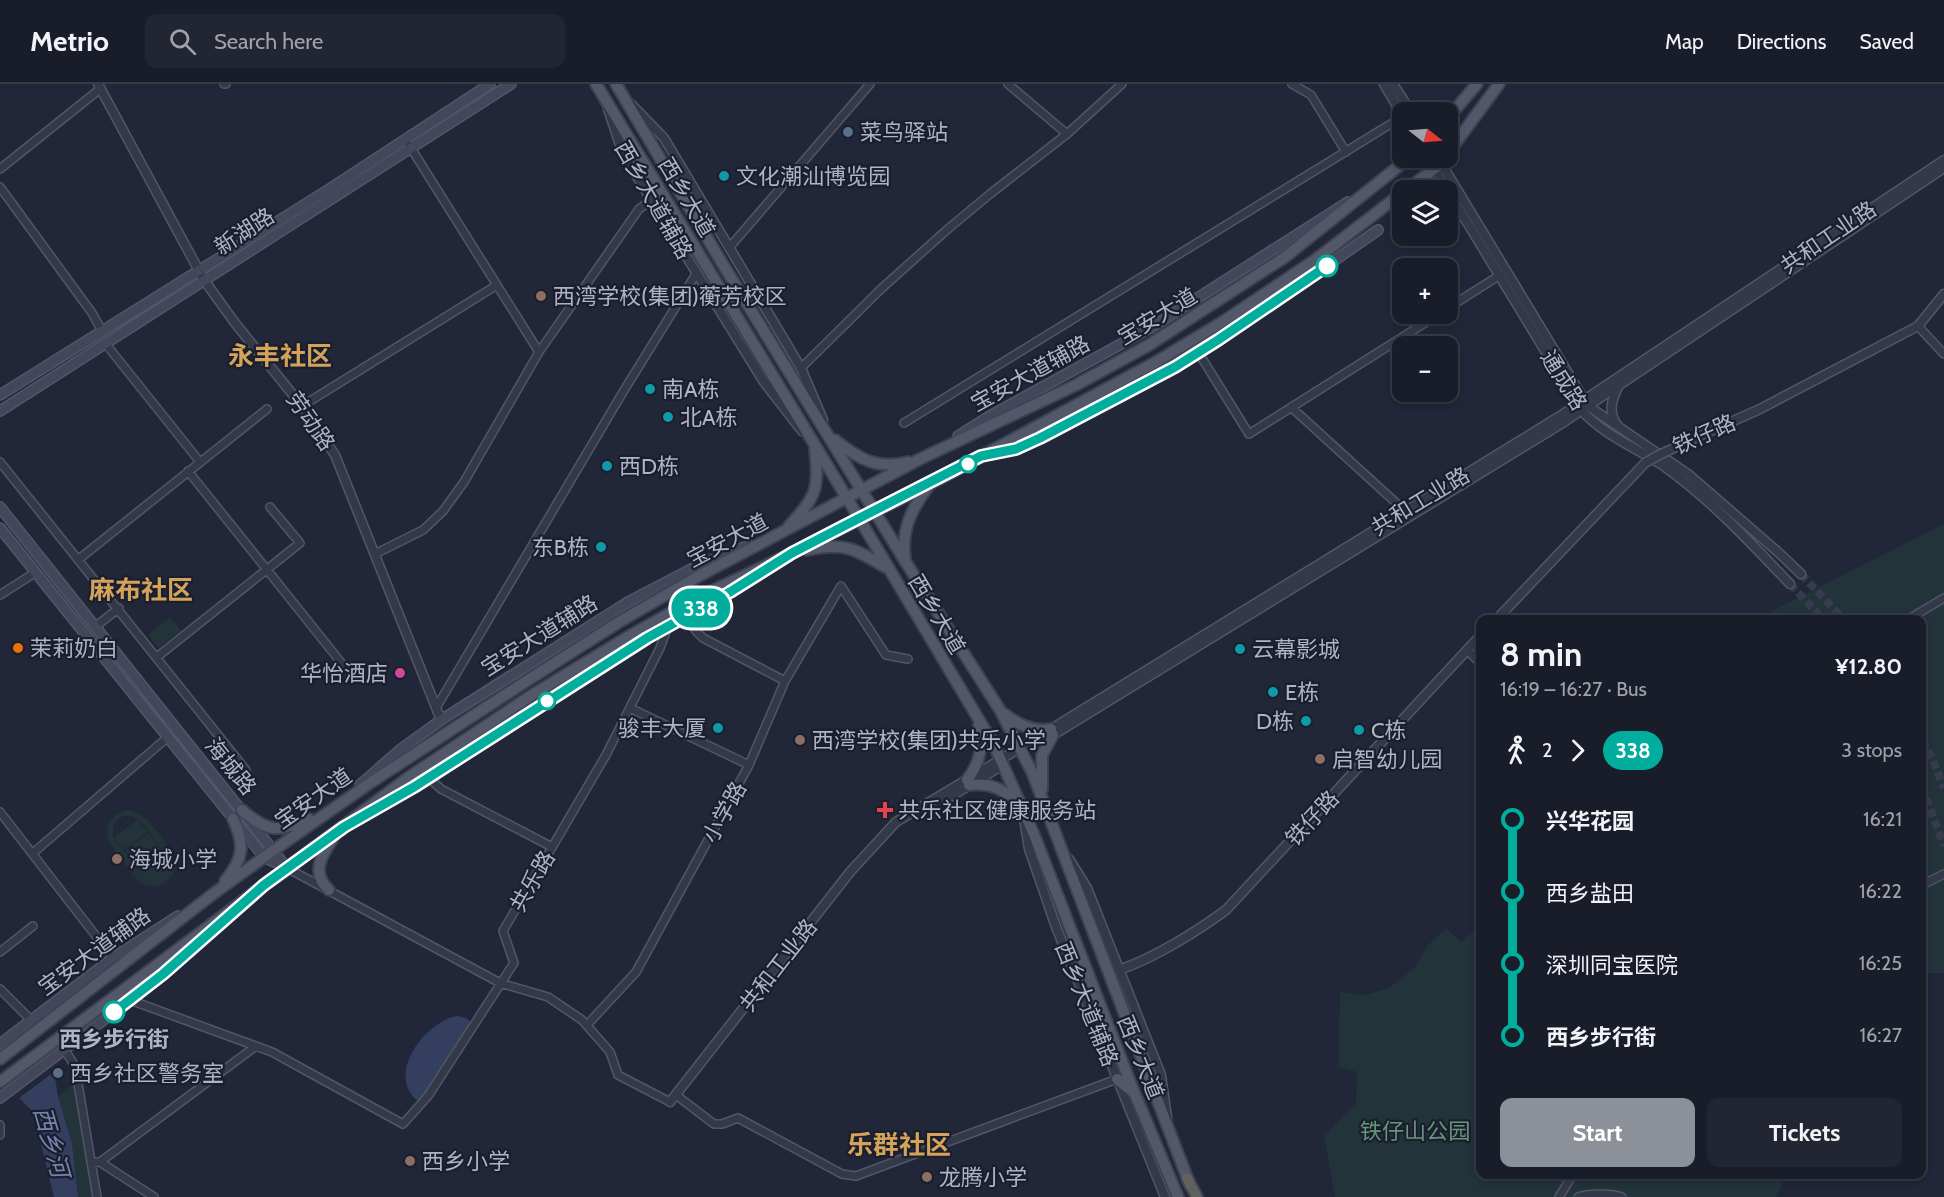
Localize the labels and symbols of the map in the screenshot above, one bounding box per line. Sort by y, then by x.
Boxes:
north arrow [1392,102,1458,168]
place label: 菜鸟驿站 [860,119,948,146]
marker: 菜鸟驿站 [841,125,855,139]
street label: 西乡大道辅路 [609,136,698,264]
street label: 西乡大道 [652,153,721,242]
place label: 文化潮汕博览园 [736,163,890,190]
marker: 文化潮汕博览园 [717,169,731,183]
street label: 共和工业路 [1775,195,1881,279]
street label: 新湖路 [209,202,279,261]
unlabelled marker [1316,255,1338,277]
street label: 宝安大道 [1113,282,1202,351]
place label: 西湾学校(集团)蘅芳校区 [553,283,787,310]
marker: 西湾学校(集团)蘅芳校区 [534,289,548,303]
street label: 宝安大道辅路 [966,330,1095,417]
district label: 永丰社区 [228,340,332,372]
street label: 通成路 [1535,345,1593,415]
place label: 南A栋 [662,376,720,403]
marker: 南A栋 [643,382,657,396]
street label: 劳动路 [281,387,341,456]
place label: 北A栋 [680,404,738,431]
street label: 铁仔路 [1669,409,1740,460]
marker: 北A栋 [661,410,675,424]
place label: 西D栋 [619,453,679,480]
unlabelled marker [959,455,977,473]
marker: 西D栋 [600,459,614,473]
street label: 共和工业路 [1366,462,1474,541]
street label: 宝安大道 [682,508,772,573]
place label: 东B栋 [532,534,589,561]
marker: 东B栋 [594,540,608,554]
street label: 西乡大道 [902,570,971,659]
district label: 麻布社区 [89,574,193,606]
line badge: 338 [666,588,736,628]
street label: 宝安大道辅路 [476,589,602,682]
place label: 茉莉奶白 [30,635,118,662]
place label: 云幕影城 [1252,636,1340,663]
marker: 茉莉奶白 [11,641,25,655]
marker: 云幕影城 [1233,642,1247,656]
place label: 华怡酒店 [300,660,388,687]
marker: 华怡酒店 [393,666,407,680]
place label: E栋 [1285,679,1319,706]
marker: E栋 [1266,685,1280,699]
unlabelled marker [538,692,556,710]
place label: D栋 [1256,708,1294,735]
marker: D栋 [1299,714,1313,728]
place label: 骏丰大厦 [618,715,706,742]
place label: C栋 [1371,717,1407,744]
marker: 骏丰大厦 [711,721,725,735]
marker: C栋 [1352,723,1366,737]
place label: 西湾学校(集团)共乐小学 [812,727,1046,754]
street label: 海城路 [199,732,262,800]
marker: 西湾学校(集团)共乐小学 [793,733,807,747]
place label: 启智幼儿园 [1332,746,1442,773]
marker: 启智幼儿园 [1313,752,1327,766]
street label: 宝安大道 [269,762,357,835]
street label: 小学路 [697,777,752,848]
street label: 铁仔路 [1280,785,1345,852]
place label: 共乐社区健康服务站 [898,797,1096,824]
marker: 共乐社区健康服务站 [876,801,894,819]
place label: 海城小学 [129,846,217,873]
street label: 共乐路 [504,846,561,917]
marker: 海城小学 [110,852,124,866]
street label: 宝安大道辅路 [33,902,156,1001]
street label: 共和工业路 [734,914,823,1017]
street label: 西乡大道辅路 [1049,938,1124,1070]
marker: 西乡步行街 [103,1001,125,1023]
street label: 西乡大道 [1112,1011,1170,1103]
place label: 西乡步行街 [59,1026,169,1053]
place label: 西乡社区警务室 [70,1060,224,1087]
marker: 西乡社区警务室 [51,1066,65,1080]
water label: 西乡河 [28,1103,76,1184]
park label: 铁仔山公园 [1360,1118,1470,1145]
district label: 乐群社区 [847,1129,951,1161]
place label: 西乡小学 [422,1148,510,1175]
marker: 西乡小学 [403,1154,417,1168]
place label: 龙腾小学 [939,1164,1027,1191]
marker: 龙腾小学 [920,1170,934,1184]

